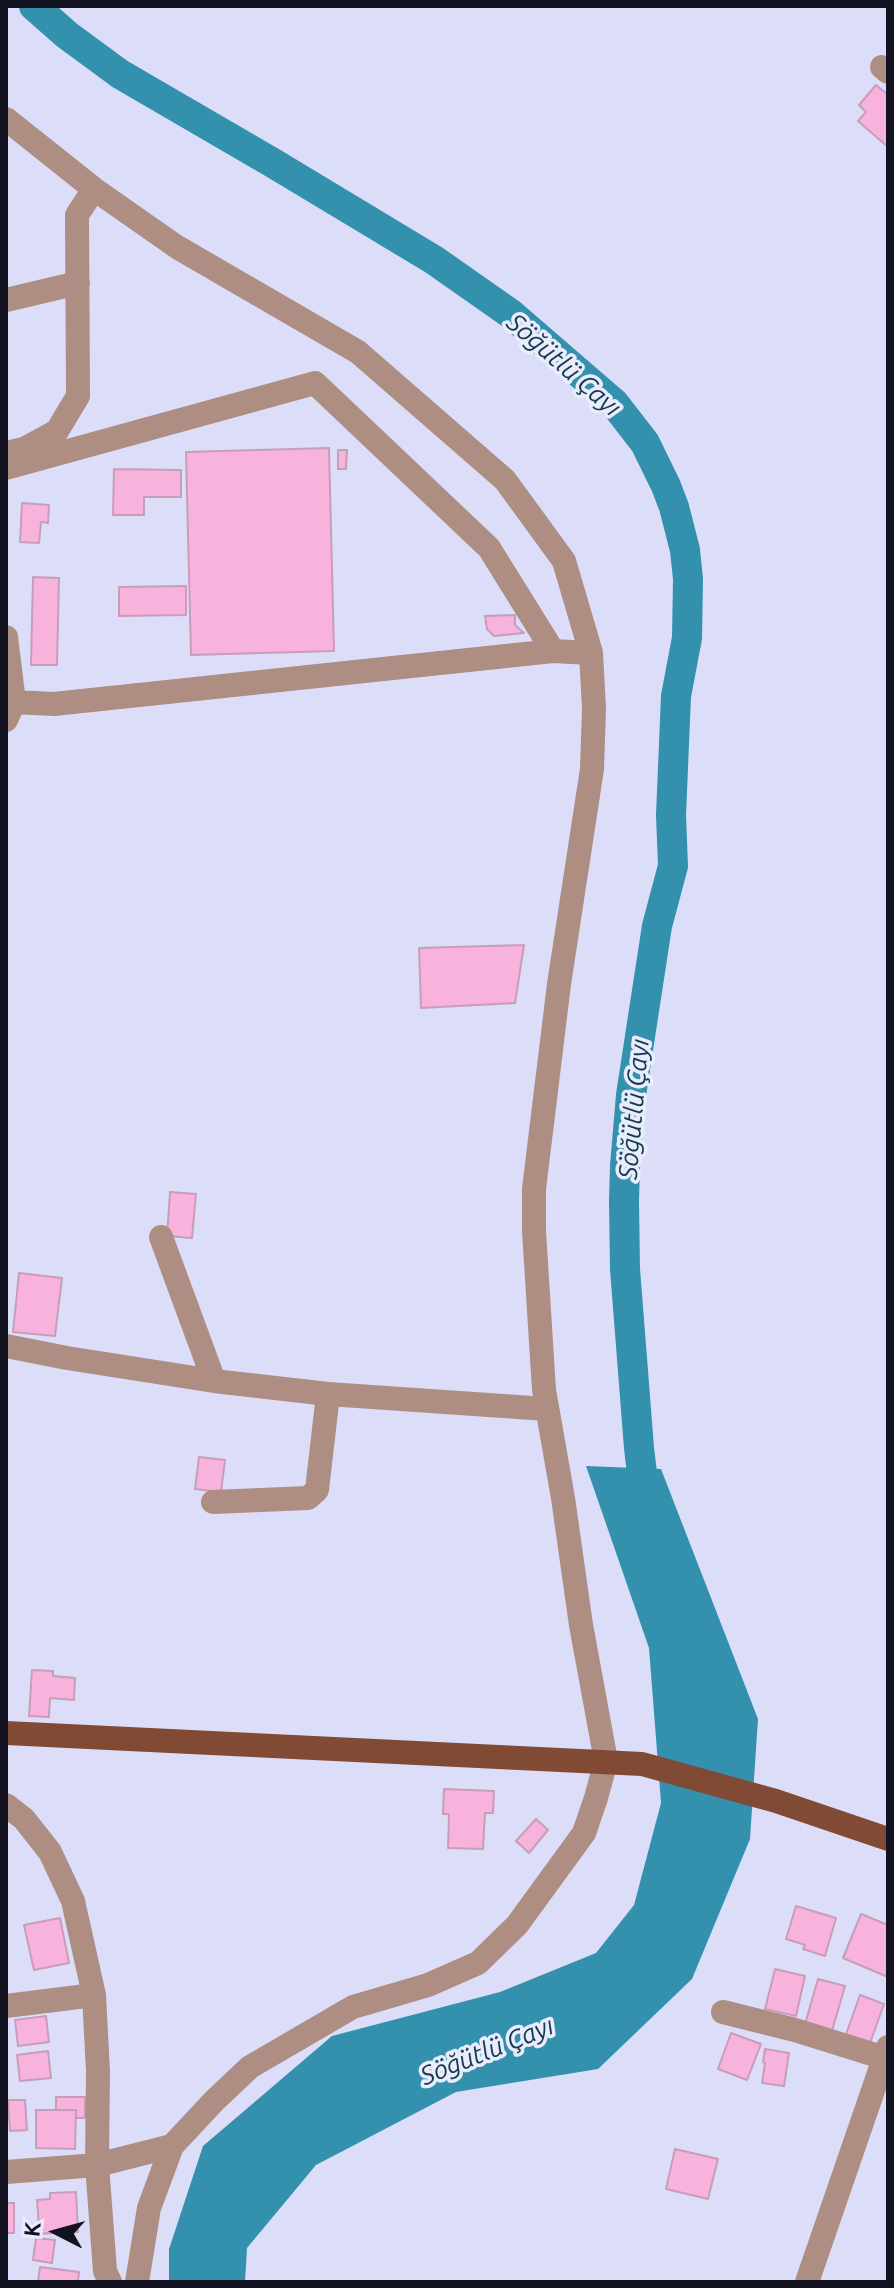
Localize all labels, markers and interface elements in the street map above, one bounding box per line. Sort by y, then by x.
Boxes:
water label: Söğütlü Çayı [500,307,628,423]
water label: Söğütlü Çayı [612,1037,656,1181]
water label: Söğütlü Çayı [416,2010,558,2092]
north arrow [16,2192,96,2272]
text: K [18,2221,45,2238]

